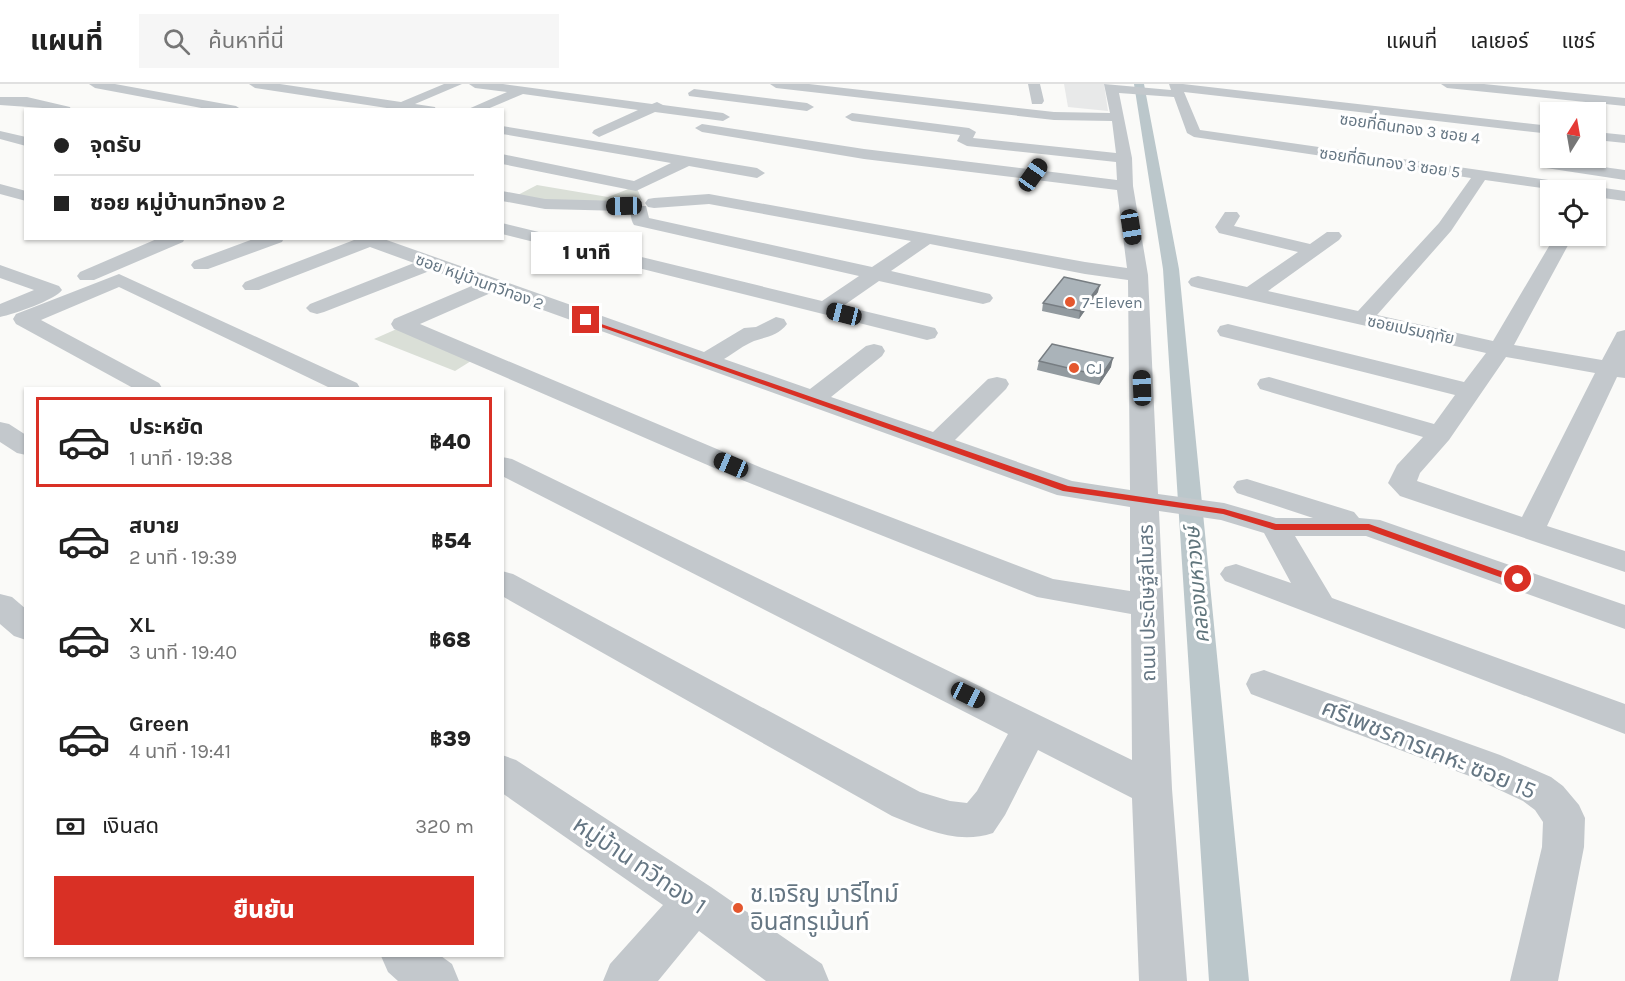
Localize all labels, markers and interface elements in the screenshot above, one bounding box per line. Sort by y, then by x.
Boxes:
search box [139,14,559,68]
text: แผนที่ [30,24,103,57]
icon: search [160,25,193,58]
text: ค้นหาที่นี่ [208,28,284,54]
text: แผนที่ [1386,29,1437,53]
text: เลเยอร์ [1470,29,1529,53]
text: แชร์ [1562,29,1595,53]
north arrow [1540,102,1606,168]
map controls [1540,102,1606,246]
street label: ซอยที่ดินทอง 3 ซอย 4 [1338,107,1482,148]
text: จุดรับ [90,132,142,158]
street label: ซอยที่ดินทอง 3 ซอย 5 [1318,141,1462,182]
car [1015,155,1051,195]
button: locate [1540,180,1606,246]
text: ซอย หมู่บ้านทวีทอง 2 [90,190,285,216]
car [606,197,642,215]
car [1119,208,1143,246]
callout: 1 นาที [530,233,642,275]
text: 1 นาที [562,241,611,264]
street label: ซอย หมู่บ้านทวีทอง 2 [413,249,546,313]
place label: 7-Eleven [1082,293,1143,312]
marker: 7-Eleven [1063,295,1077,309]
car [824,301,864,327]
route end [572,306,599,333]
street label: ซอยเปรมฤทัย [1366,311,1456,348]
place label: CJ [1086,359,1102,378]
marker: CJ [1067,361,1081,375]
car [1132,370,1152,406]
text: ประหยัด [129,414,204,440]
icon: car [57,415,111,469]
text: ฿40 [429,429,471,455]
text: 1 นาที · 19:38 [129,447,233,470]
car [711,450,751,480]
text: สบาย [129,513,179,539]
icon: car [57,514,111,568]
water label: คลองมหาวงษ์ [1180,522,1214,644]
street label: ถนน ประดิษฐ์สโมสร [1135,524,1160,682]
text: ฿54 [431,528,471,554]
text: 2 นาที · 19:39 [129,546,237,569]
route start [1504,565,1531,592]
text: XL [129,612,155,638]
icon: car [57,613,111,667]
text: ฿68 [429,627,471,653]
text: 3 นาที · 19:40 [129,641,237,664]
car [948,679,988,711]
street label: ศรีเพชรการเคหะ ซอย 15 [1318,693,1540,805]
text: Green [129,711,190,737]
icon: car [57,712,111,766]
text: ฿39 [430,726,471,752]
text: 4 นาที · 19:41 [129,740,231,763]
icon: cash [54,810,87,843]
street label: หมู่บ้าน ทวีทอง 1 [567,810,712,921]
text: เงินสด [102,813,159,839]
text: 320 m [415,815,474,838]
button: ยืนยัน [54,876,474,945]
place label: ช.เจริญ มารีไทม์ อินสทรูเม้นท์ [750,880,899,937]
marker: ช.เจริญ มารีไทม์ อินสทรูเม้นท์ [731,901,745,915]

